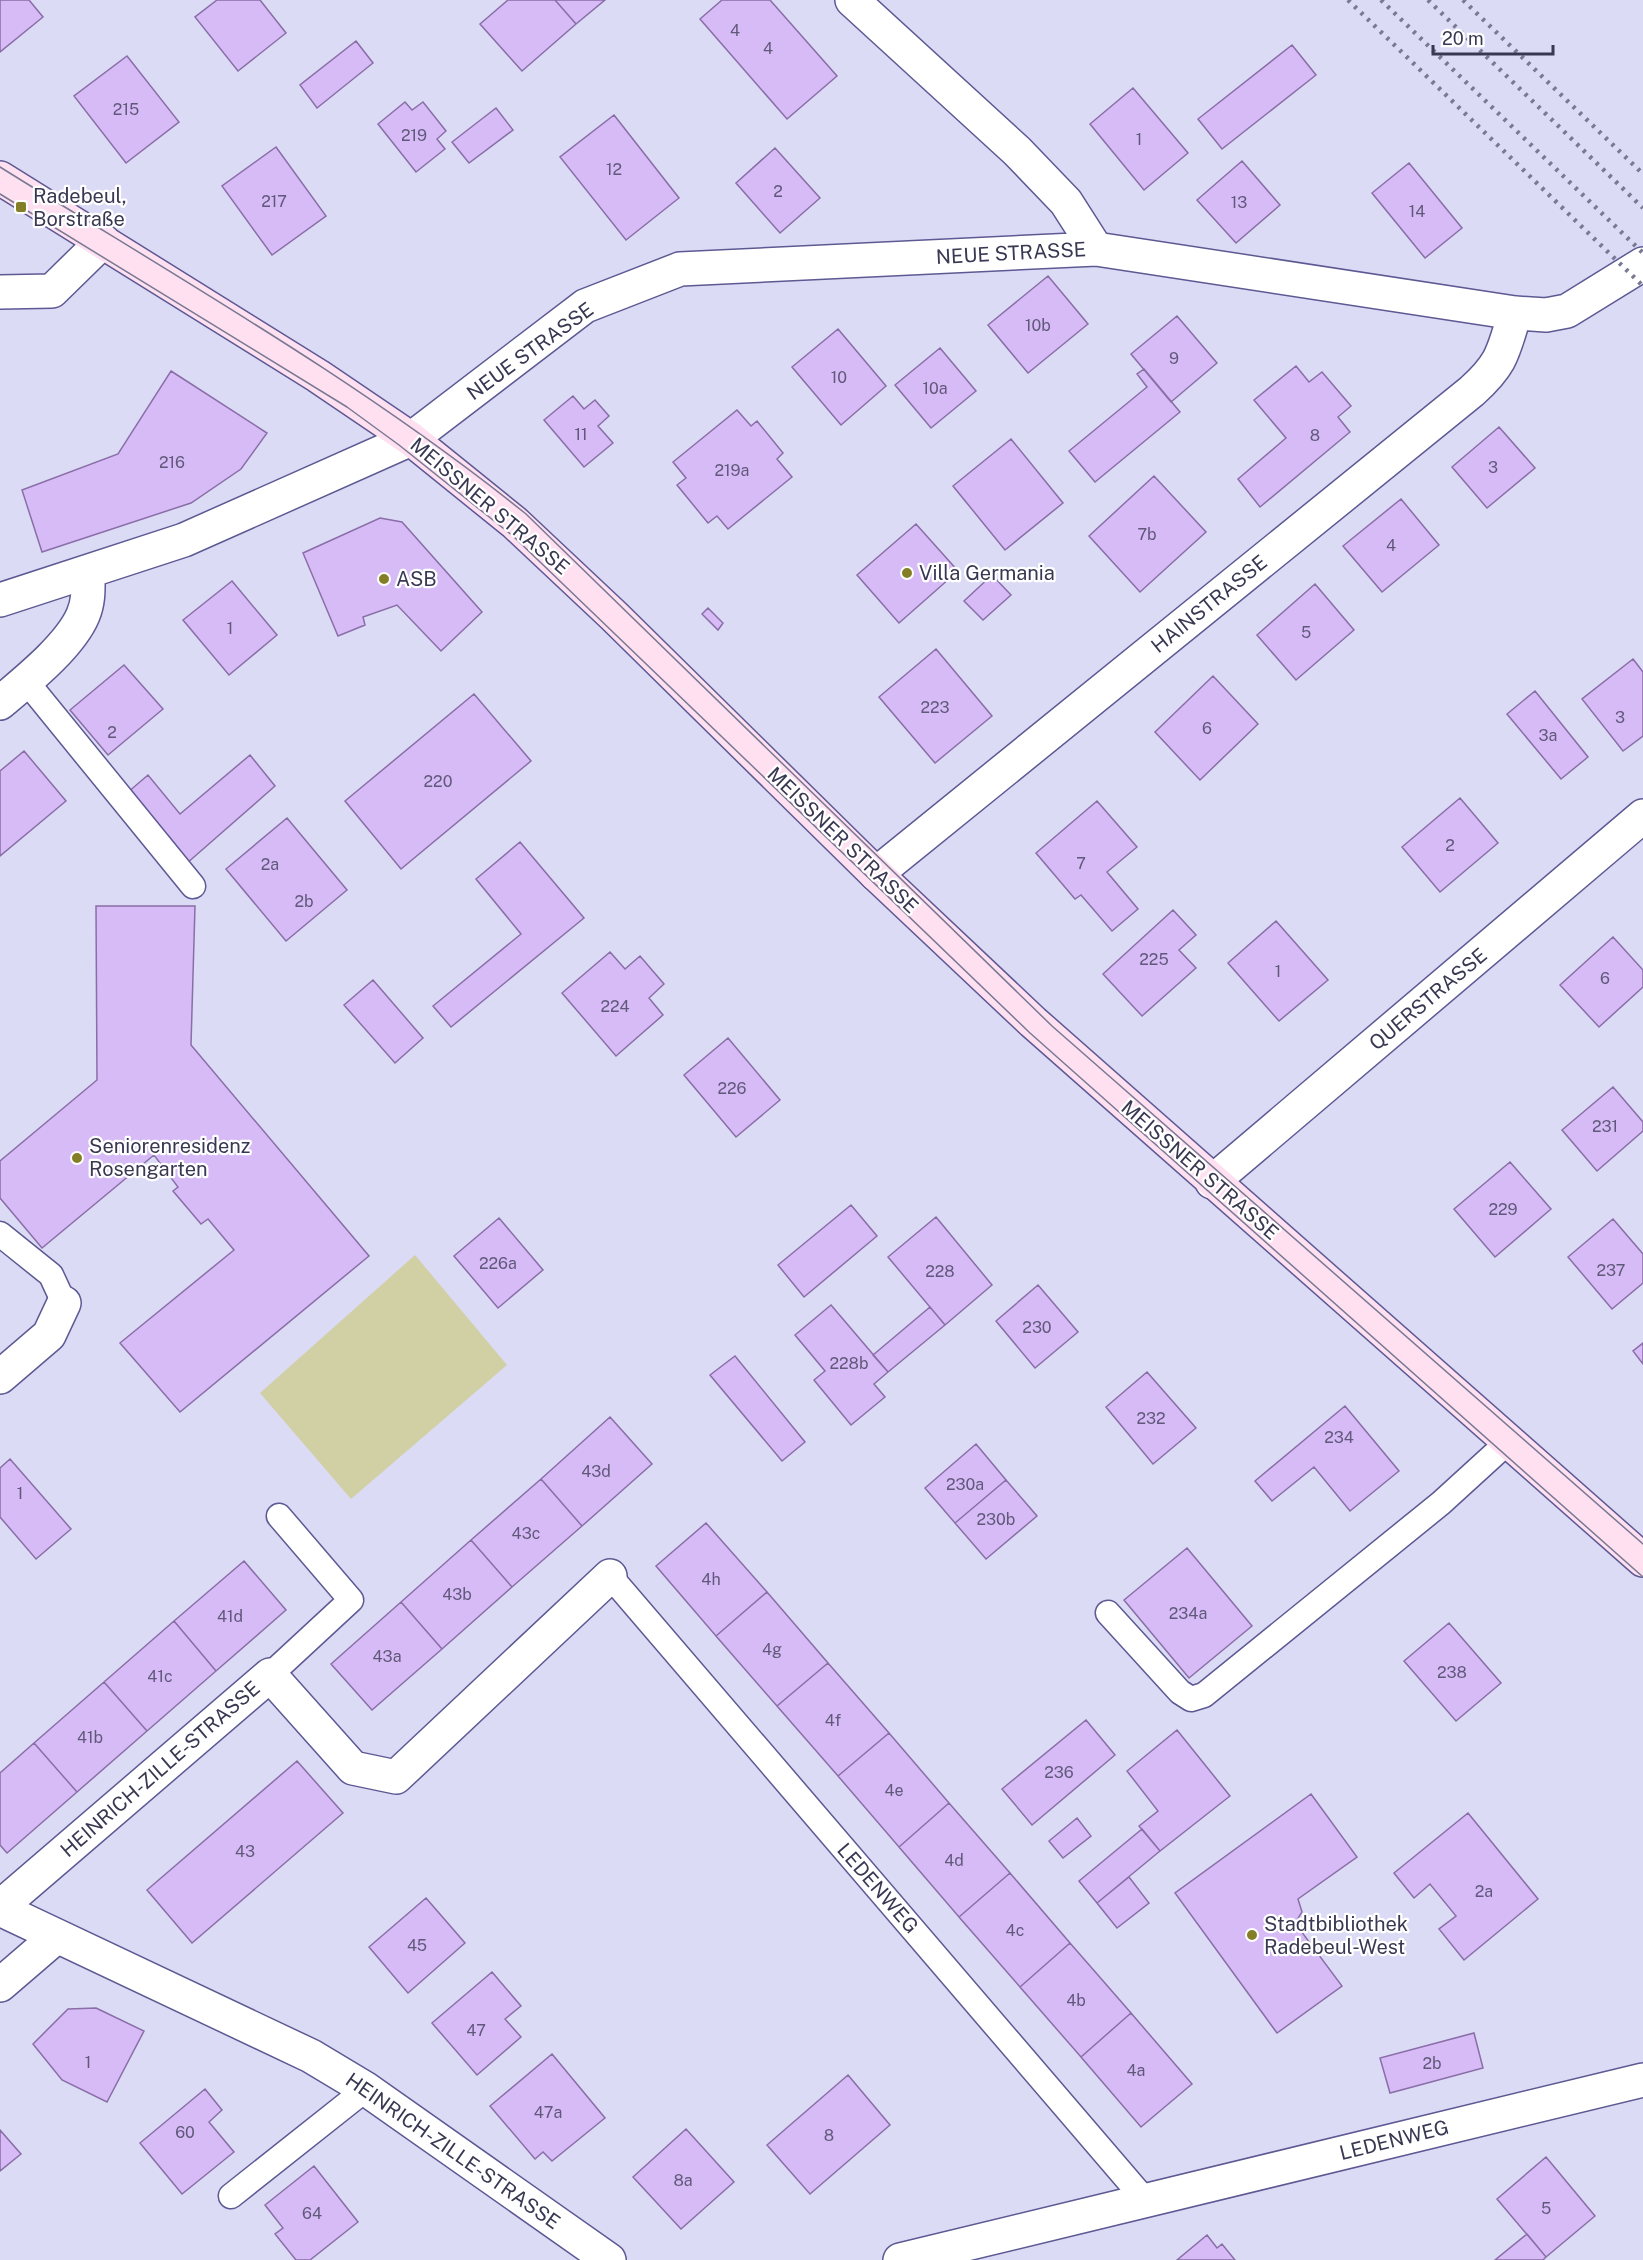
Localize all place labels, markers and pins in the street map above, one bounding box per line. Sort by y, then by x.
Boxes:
place label: Radebeul, Borstraße [33,184,127,231]
marker: Radebeul, Borstraße [14,200,28,214]
place label: Villa Germania [919,561,1055,585]
marker: Villa Germania [900,566,914,580]
place label: ASB [396,567,437,591]
marker: ASB [377,572,391,586]
place label: Seniorenresidenz Rosengarten [89,1134,250,1181]
marker: Seniorenresidenz Rosengarten [70,1151,84,1165]
place label: Stadtbibliothek Radebeul-West [1264,1912,1408,1959]
marker: Stadtbibliothek Radebeul-West [1245,1928,1259,1942]

